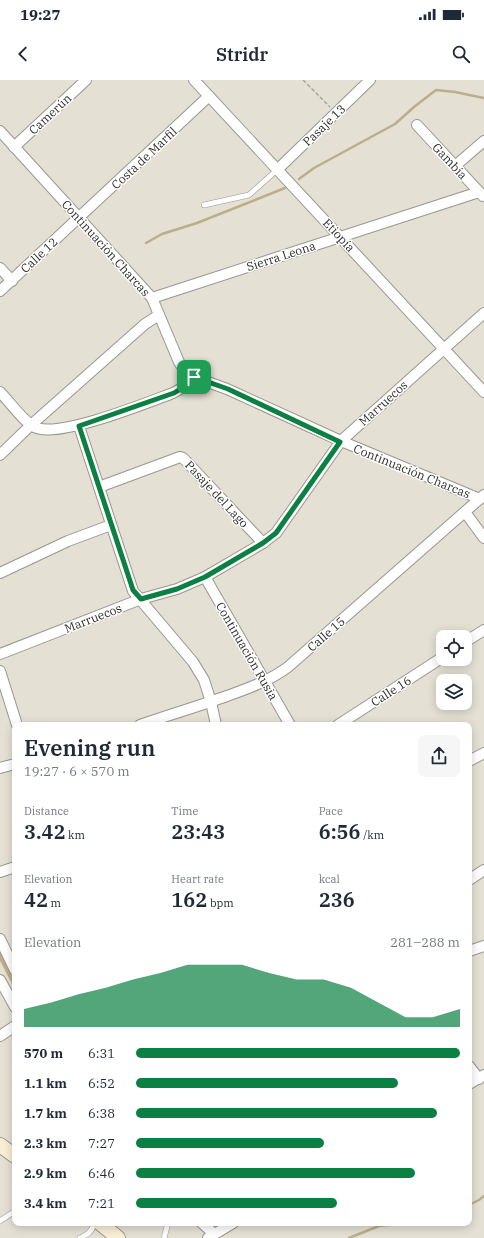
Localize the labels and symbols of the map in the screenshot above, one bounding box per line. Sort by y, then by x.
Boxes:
street label: Camerún [26,90,75,137]
street label: Pasaje 13 [300,101,348,149]
street label: Costa de Marfil [108,124,180,192]
street label: Gambia [429,140,471,183]
street label: Continuación Charcas [59,197,153,299]
street label: Etiopía [320,215,358,255]
street label: Calle 12 [17,234,61,276]
street label: Sierra Leona [245,238,318,274]
pin [177,360,211,394]
street label: Marruecos [356,377,411,429]
street label: Continuación Charcas [351,441,473,501]
street label: Pasaje del Lago [182,457,252,531]
street label: Continuación Rusia [213,599,281,703]
street label: Marruecos [62,600,124,636]
street label: Calle 15 [304,614,348,654]
street label: Calle 16 [368,672,414,710]

